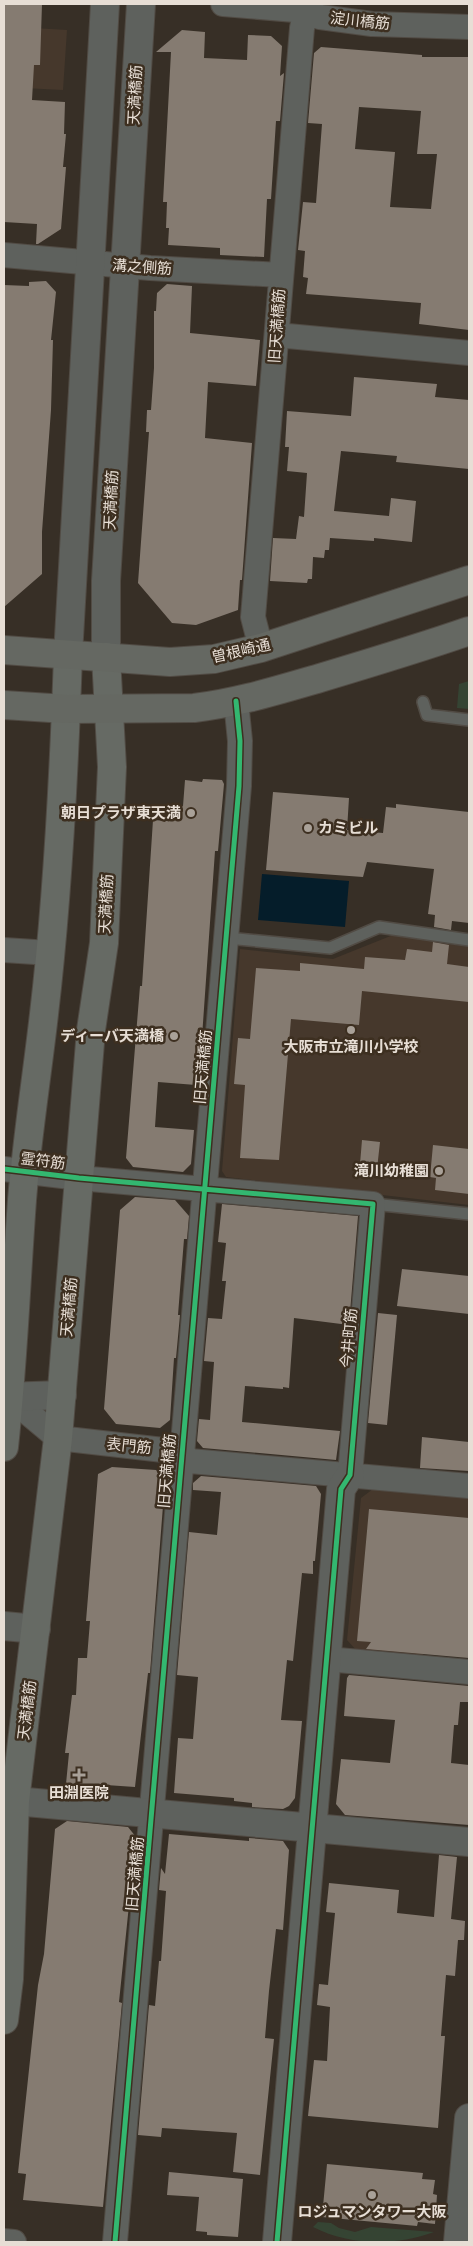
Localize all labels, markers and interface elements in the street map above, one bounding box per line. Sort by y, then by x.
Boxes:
street label: 淀川橋筋 [329,8,391,34]
street label: 天満橋筋 [123,65,147,125]
street label: 溝之側筋 [111,255,173,279]
street label: 旧天満橋筋 [264,288,290,364]
street label: 天満橋筋 [99,470,123,530]
street label: 曽根崎通 [210,635,272,667]
place label: 朝日プラザ東天満 [61,803,181,823]
marker: 朝日プラザ東天満 [185,807,197,819]
place label: カミビル [318,818,378,838]
marker: カミビル [302,822,314,834]
street label: 天満橋筋 [94,874,118,934]
marker: 大阪市立滝川小学校 [345,1024,357,1036]
place label: ディーバ天満橋 [60,1026,165,1046]
street label: 旧天満橋筋 [190,1029,216,1105]
marker: ディーバ天満橋 [168,1030,180,1042]
place label: 大阪市立滝川小学校 [283,1037,419,1057]
street label: 霊符筋 [19,1148,67,1174]
place label: 滝川幼稚園 [354,1161,429,1181]
marker: 滝川幼稚園 [433,1165,445,1177]
street label: 天満橋筋 [56,1276,82,1338]
street label: 今井町筋 [336,1307,362,1369]
street label: 旧天満橋筋 [154,1433,180,1509]
street label: 表門筋 [106,1434,152,1458]
street label: 天満橋筋 [13,1679,41,1741]
marker: 田淵医院 [72,1768,86,1782]
place label: 田淵医院 [49,1783,109,1803]
street label: 旧天満橋筋 [122,1836,148,1912]
marker: ロジュマンタワー大阪 [366,2189,378,2201]
place label: ロジュマンタワー大阪 [298,2202,446,2222]

